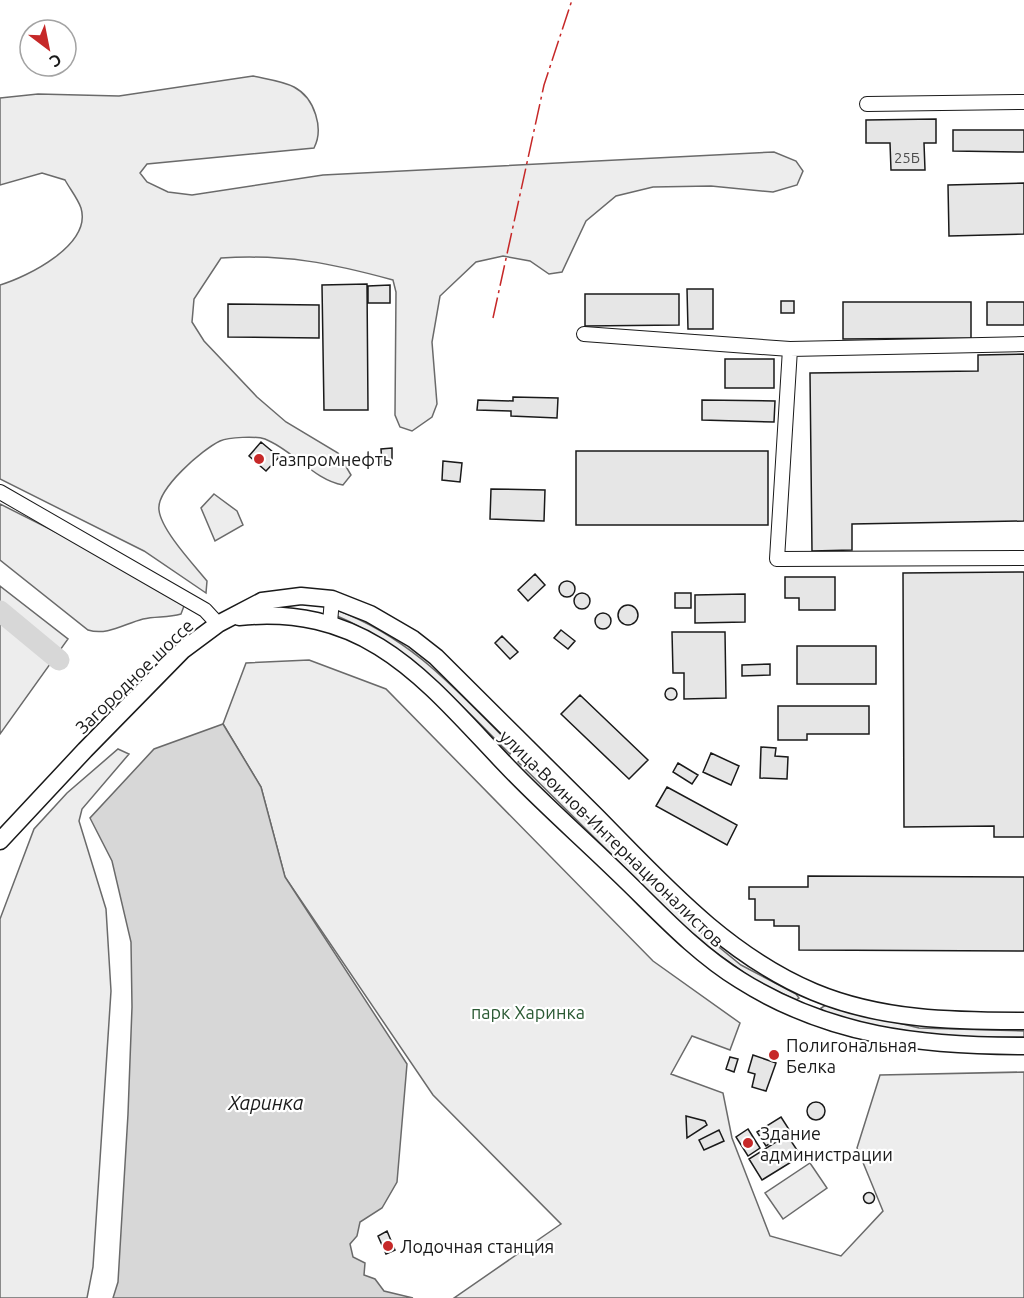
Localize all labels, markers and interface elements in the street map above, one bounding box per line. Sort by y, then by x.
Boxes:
north arrow [18,18,78,78]
text: С [47,50,65,71]
house number: 25Б [894,149,920,166]
place label: Газпромнефть [271,449,392,469]
marker: Газпромнефть [252,452,266,466]
street label: Загородное шоссе [71,615,197,737]
street label: улица Воинов-Интернационалистов [496,725,728,951]
park label: парк Харинка [471,1002,585,1022]
place label: Полигональная Белка [786,1035,917,1076]
marker: Полигональная Белка [767,1048,781,1062]
water label: Харинка [228,1091,304,1114]
place label: Здание администрации [760,1123,893,1164]
marker: Здание администрации [741,1136,755,1150]
place label: Лодочная станция [400,1236,554,1256]
marker: Лодочная станция [381,1239,395,1253]

